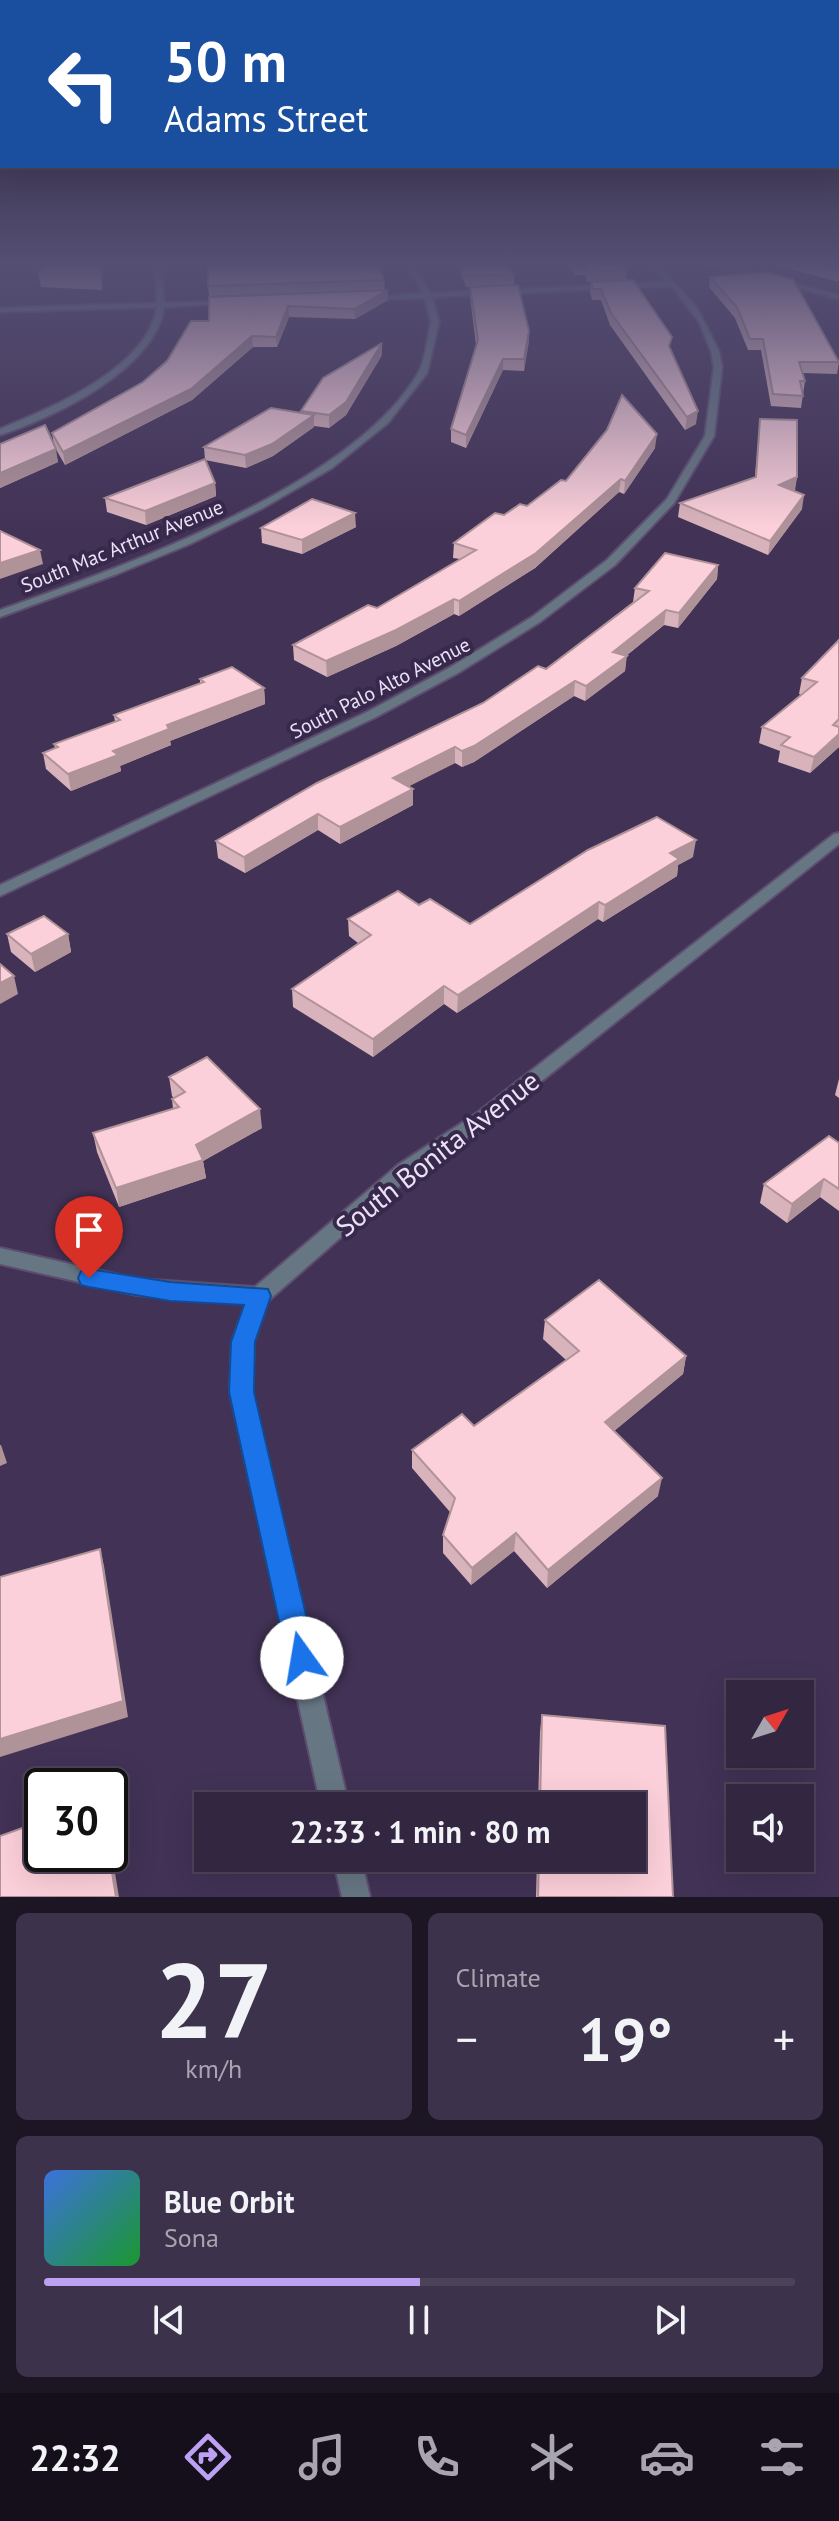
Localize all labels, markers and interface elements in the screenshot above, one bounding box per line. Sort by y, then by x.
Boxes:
text: 50 m [164,25,287,97]
icon: left [32,32,136,136]
text: Adams Street [164,95,368,142]
street label: South Mac Arthur Avenue [17,494,227,598]
street label: South Palo Alto Avenue [286,631,474,745]
street label: South Bonita Avenue [328,1062,546,1244]
pin [55,1196,123,1278]
icon: arrive [67,1208,111,1252]
position arrow [260,1616,344,1700]
north arrow [726,1680,814,1768]
map controls [726,1680,814,1872]
speed limit sign: 30 [24,1768,128,1872]
button: sound [726,1784,814,1872]
text: 22:33 · 1 min · 80 m [290,1812,550,1851]
text: 27 [155,1932,273,2067]
text: Climate [456,1961,541,1994]
text: 19° [578,2000,672,2078]
text: − [456,2010,478,2067]
text: + [773,2010,795,2067]
text: km/h [185,2052,242,2085]
text: Blue Orbit [164,2182,294,2221]
text: Sona [164,2221,219,2254]
icon: previous [147,2298,191,2342]
icon: pause [397,2298,441,2342]
icon: next [648,2298,692,2342]
icon: directions [180,2429,236,2485]
icon: music [294,2429,350,2485]
icon: phone [409,2429,465,2485]
icon: climate [524,2429,580,2485]
icon: car [639,2429,695,2485]
icon: filters [754,2429,810,2485]
text: 22:32 [29,2434,121,2481]

